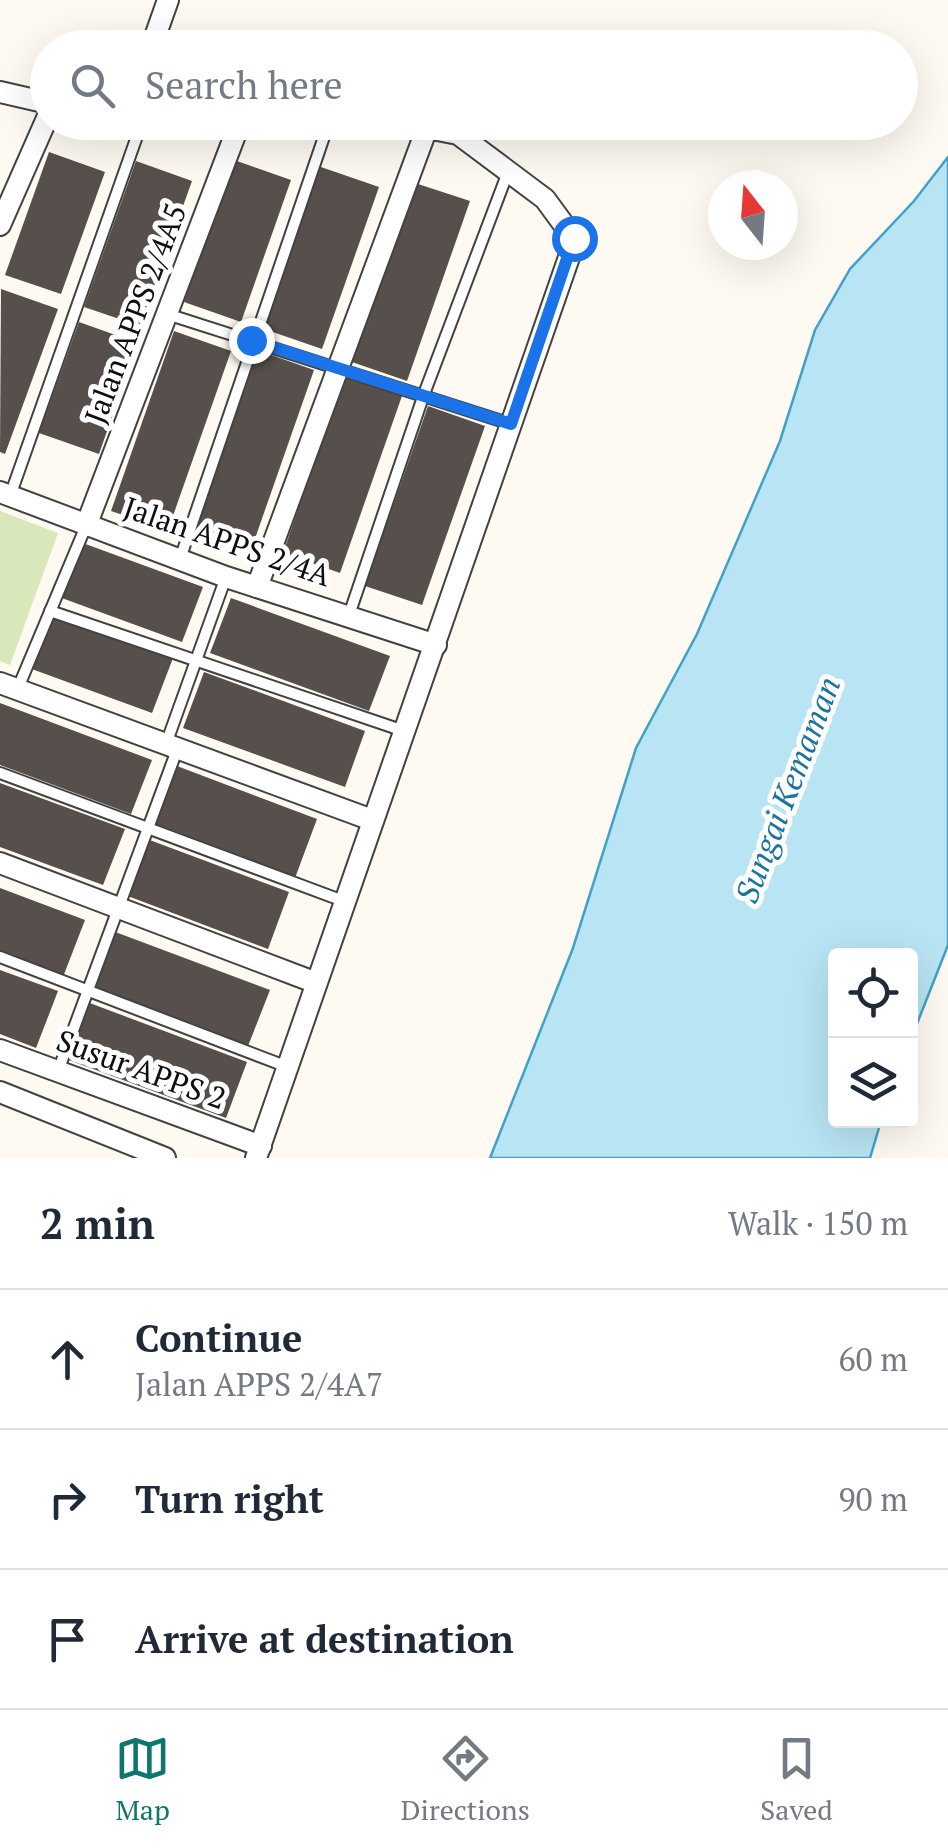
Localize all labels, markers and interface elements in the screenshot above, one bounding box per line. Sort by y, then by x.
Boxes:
search box [30,30,918,140]
icon: search [65,58,120,113]
text: Search here [145,60,343,110]
north arrow [708,170,798,260]
street label: Jalan APPS 2/4A5 [75,198,195,429]
route start [552,216,598,262]
route end [229,318,275,364]
street label: Jalan APPS 2/4A [118,487,337,595]
water label: Sungai Kemaman [725,671,849,909]
map controls [828,948,918,1128]
button: locate [828,948,918,1038]
street label: Susur APPS 2 [51,1020,232,1118]
button: layers [828,1038,918,1128]
text: 2 min [40,1195,155,1251]
text: Walk · 150 m [728,1202,908,1244]
text: Continue [135,1313,302,1363]
icon: ahead [40,1332,95,1387]
text: 60 m [838,1338,908,1380]
text: Jalan APPS 2/4A7 [135,1363,383,1405]
icon: right [40,1472,95,1527]
text: Turn right [135,1474,324,1524]
text: 90 m [838,1478,908,1520]
icon: arrive [40,1612,95,1667]
text: Arrive at destination [135,1614,514,1664]
tab: Map [115,1731,170,1828]
tab: Directions [401,1731,530,1828]
tab: Saved [760,1731,833,1828]

